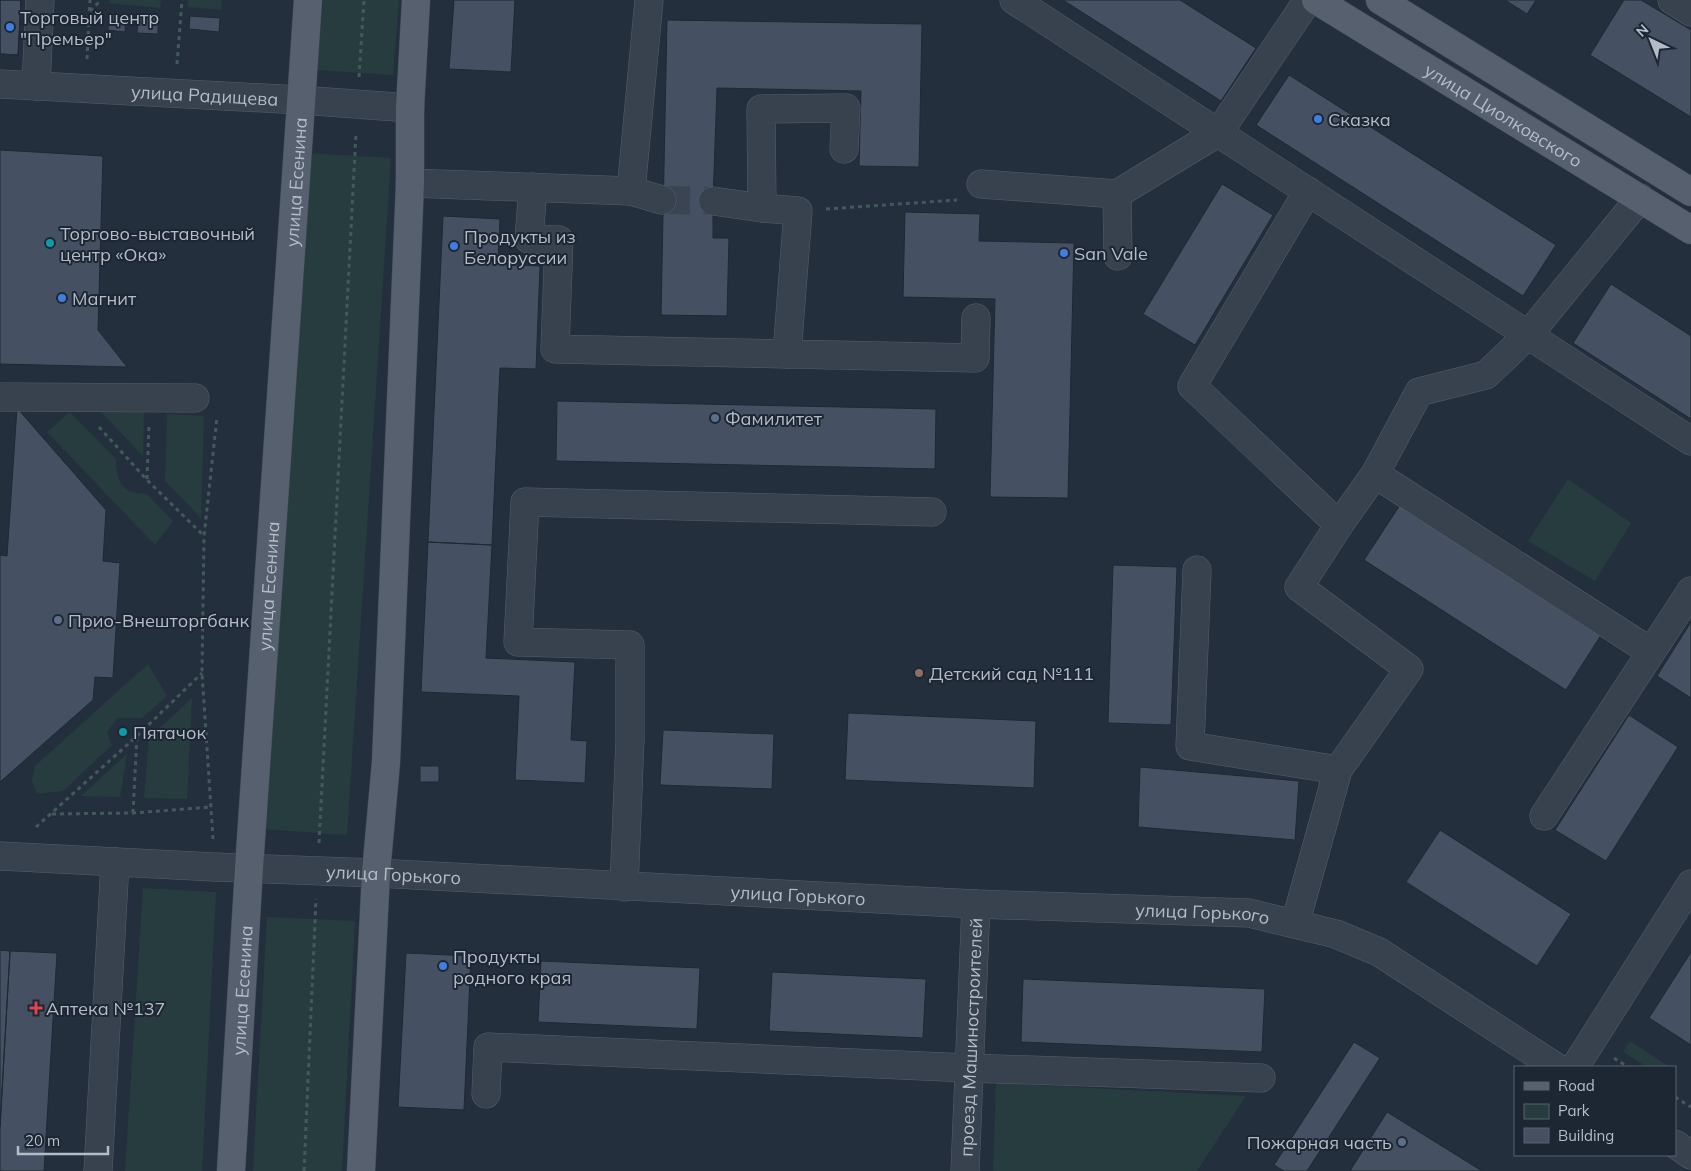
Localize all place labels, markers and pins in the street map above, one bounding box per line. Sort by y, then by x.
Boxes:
place label: Торговый центр "Премьер" [20,6,159,50]
marker: Торговый центр "Премьер" [4,21,16,33]
place label: Сказка [1328,108,1391,131]
marker: Сказка [1312,113,1324,125]
place label: Торгово-выставочный центр «Ока» [60,222,255,266]
place label: Продукты из Белоруссии [464,225,576,269]
marker: Торгово-выставочный центр «Ока» [44,237,56,249]
marker: Продукты из Белоруссии [448,240,460,252]
place label: San Vale [1074,242,1148,265]
marker: San Vale [1058,247,1070,259]
place label: Магнит [72,287,137,310]
marker: Магнит [56,292,68,304]
place label: Фамилитет [725,407,823,430]
marker: Фамилитет [709,412,721,424]
place label: Прио-Внешторгбанк [68,609,249,632]
marker: Прио-Внешторгбанк [52,614,64,626]
place label: Детский сад №111 [929,662,1094,685]
marker: Детский сад №111 [913,667,925,679]
place label: Пятачок [133,721,206,744]
marker: Пятачок [117,726,129,738]
place label: Продукты родного края [453,945,571,989]
marker: Продукты родного края [437,960,449,972]
place label: Аптека №137 [46,997,165,1020]
marker: Аптека №137 [30,1002,42,1014]
place label: Пожарная часть [1247,1131,1392,1154]
marker: Пожарная часть [1396,1136,1408,1148]

